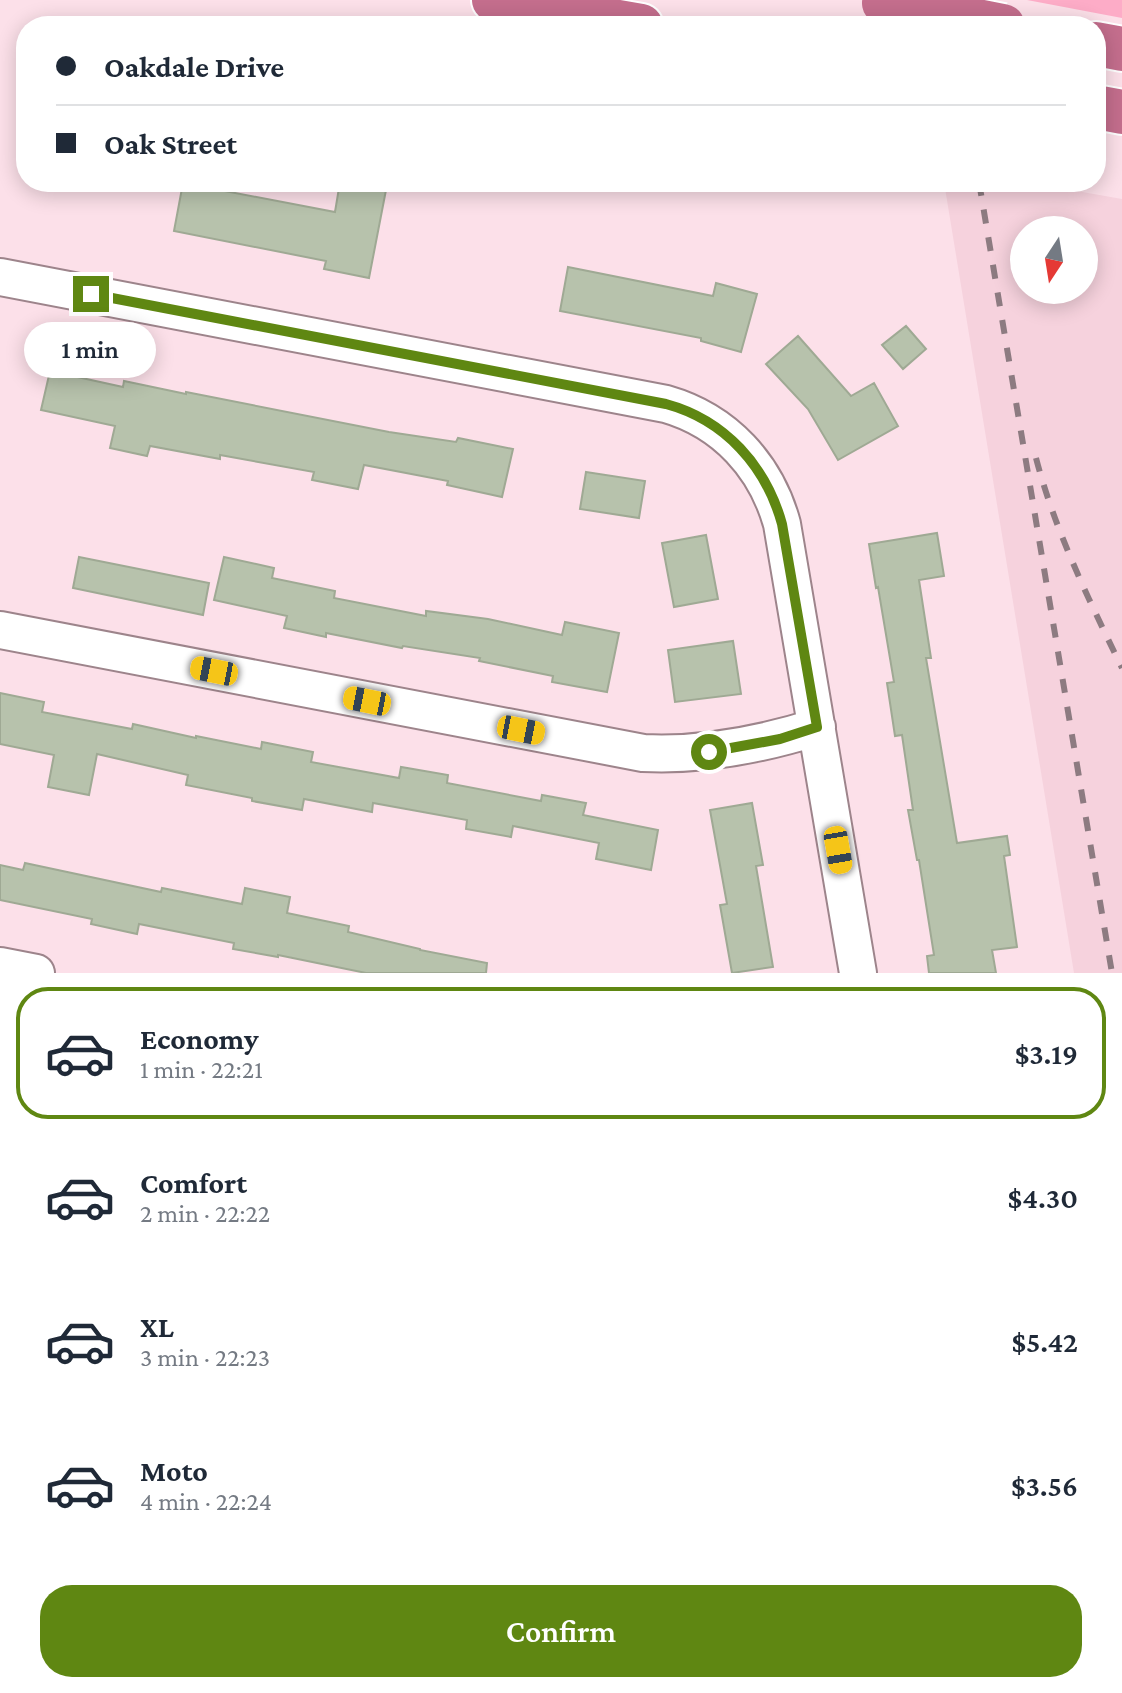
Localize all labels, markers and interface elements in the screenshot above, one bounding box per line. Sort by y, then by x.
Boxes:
text: Oakdale Drive [104,50,284,83]
text: Oak Street [104,127,237,160]
north arrow [1010,216,1098,304]
map controls [1010,216,1098,304]
route end [73,276,109,312]
callout: 1 min [25,322,157,378]
text: 1 min [61,335,119,364]
car [188,655,240,687]
car [341,685,393,717]
car [495,714,547,746]
route start [691,734,727,770]
car [822,824,854,876]
icon: car [44,1017,116,1089]
text: Economy [140,1022,259,1055]
text: $3.19 [1015,1037,1078,1070]
text: 1 min · 22:21 [140,1055,263,1084]
icon: car [44,1161,116,1233]
text: Comfort [140,1166,247,1199]
text: $4.30 [1008,1181,1078,1214]
text: 2 min · 22:22 [140,1199,270,1228]
icon: car [44,1305,116,1377]
text: XL [140,1310,174,1343]
text: $5.42 [1011,1325,1078,1358]
text: 3 min · 22:23 [140,1343,270,1372]
icon: car [44,1449,116,1521]
text: Moto [140,1454,208,1487]
text: $3.56 [1011,1469,1078,1502]
text: 4 min · 22:24 [140,1487,272,1516]
button: Confirm [40,1585,1082,1677]

